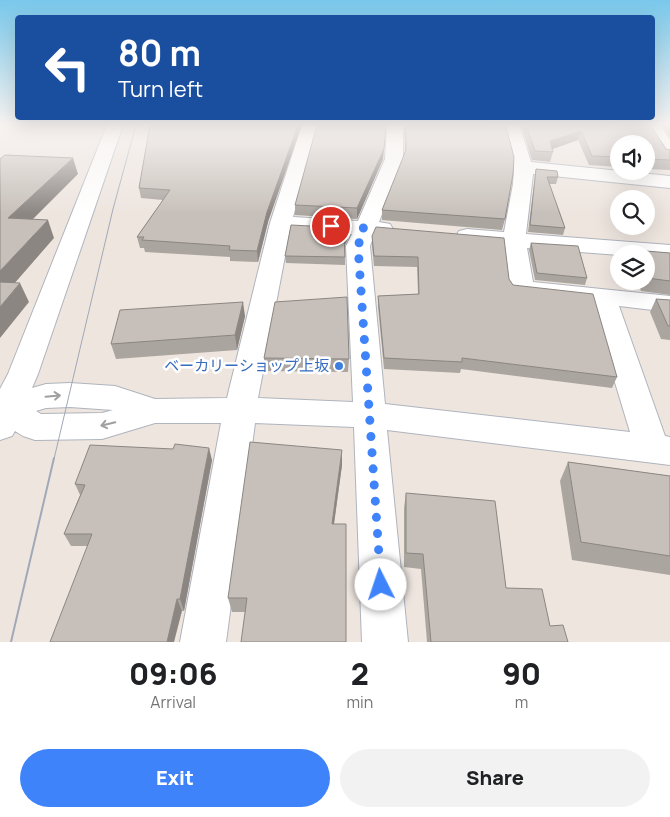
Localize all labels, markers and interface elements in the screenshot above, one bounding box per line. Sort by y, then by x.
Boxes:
text: 80 m [118,29,201,77]
icon: left [35,35,100,100]
text: Turn left [118,74,203,104]
map controls [610,135,655,290]
button: sound [610,135,655,180]
button: search [610,190,655,235]
pin [310,205,352,247]
icon: arrive [317,212,345,240]
button: layers [610,245,655,290]
place label: ベーカリーショップ上坂 [164,355,329,376]
marker: ベーカリーショップ上坂 [333,360,345,372]
one-way arrow [45,391,61,401]
one-way arrow [100,420,116,429]
position arrow [354,558,406,610]
text: 09:06 [129,653,217,694]
text: 2 [351,653,369,694]
text: 90 [502,653,541,694]
text: Arrival [150,691,196,713]
text: min [346,691,373,713]
text: m [515,691,528,713]
button: Exit [20,749,330,807]
button: Share [340,749,650,807]

